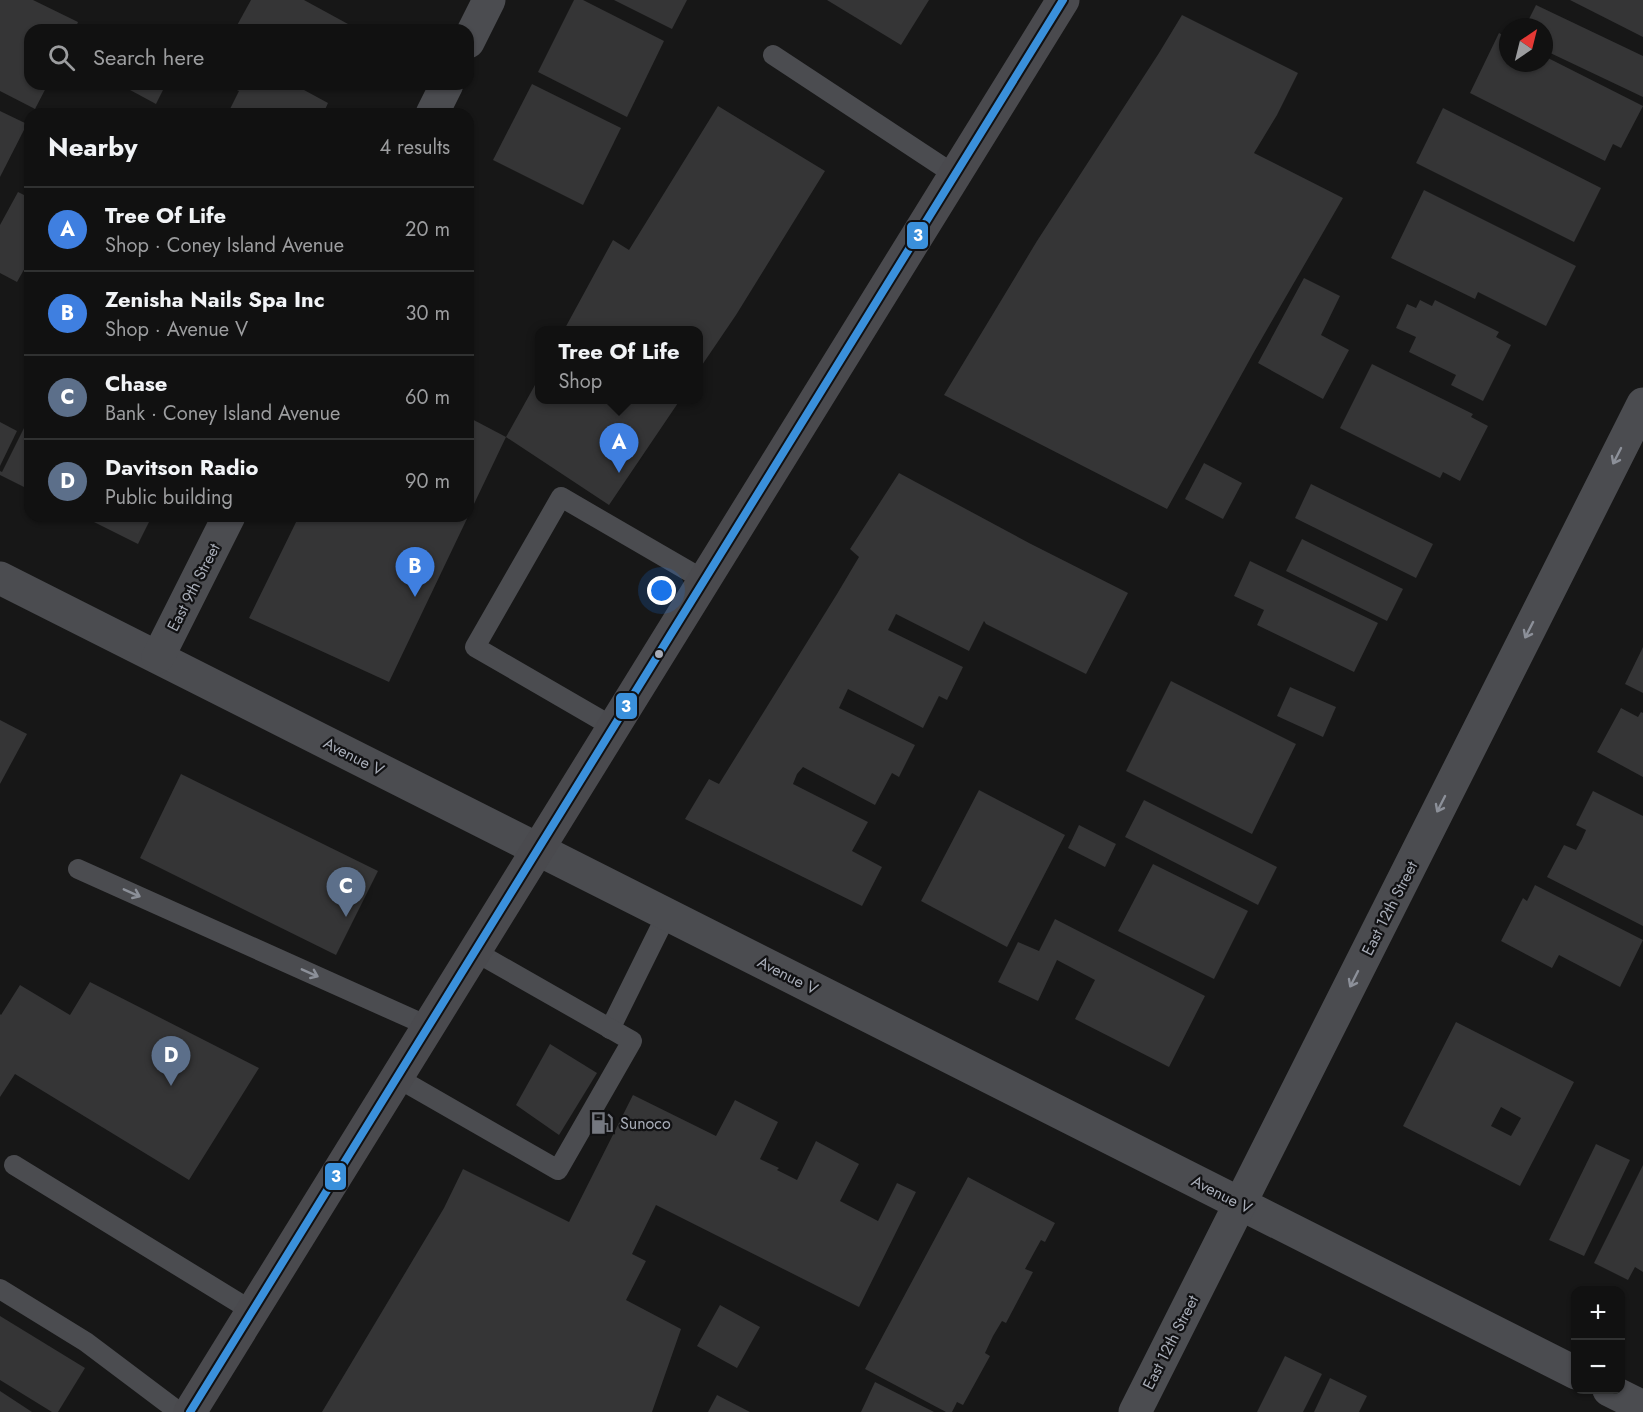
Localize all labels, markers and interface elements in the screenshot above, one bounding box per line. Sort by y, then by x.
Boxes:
north arrow [1499,18,1553,72]
search box [24,24,474,90]
icon: search [45,41,78,74]
text: Search here [93,41,204,73]
text: Nearby [48,128,137,166]
text: 4 results [379,133,450,162]
text: Tree Of Life [105,199,226,231]
text: A [60,215,75,244]
text: 20 m [405,215,450,244]
line badge: 3 [906,221,929,250]
text: 3 [913,224,923,247]
text: Shop · Coney Island Avenue [105,231,344,260]
text: Zenisha Nails Spa Inc [105,283,325,315]
text: B [61,299,74,328]
text: 30 m [405,299,450,328]
text: Shop · Avenue V [105,315,248,344]
popup [535,326,703,404]
text: Tree Of Life [558,335,680,367]
text: Chase [105,367,167,399]
text: Shop [558,367,602,396]
text: C [60,383,75,412]
text: 60 m [405,383,450,412]
text: Bank · Coney Island Avenue [105,399,340,428]
pin: A [600,424,638,473]
one-way arrow [1610,447,1622,465]
text: Davitson Radio [105,451,259,483]
text: D [60,467,75,496]
text: 90 m [405,467,450,496]
text: Public building [105,483,233,512]
street label: East 9th Street [161,539,226,635]
pin: B [396,548,434,597]
your location [647,576,676,605]
one-way arrow [1523,621,1534,639]
unlabelled marker [653,648,665,660]
line badge: 3 [615,692,638,720]
text: 3 [621,695,631,718]
street label: Avenue V [320,731,388,782]
one-way arrow [1435,795,1447,813]
street label: East 12th Street [1356,857,1423,959]
pin: C [326,868,366,917]
one-way arrow [122,888,140,900]
street label: Avenue V [754,950,822,1001]
one-way arrow [300,968,318,979]
one-way arrow [1348,969,1359,987]
pin: D [152,1036,190,1086]
fuel station icon: Sunoco [589,1110,615,1136]
place label: Sunoco [620,1112,671,1135]
line badge: 3 [324,1162,347,1191]
text: 3 [331,1165,341,1188]
street label: Avenue V [1188,1169,1256,1220]
map controls [1571,1286,1625,1394]
button: + [1571,1286,1625,1340]
street label: East 12th Street [1137,1291,1204,1393]
button: − [1571,1340,1625,1394]

